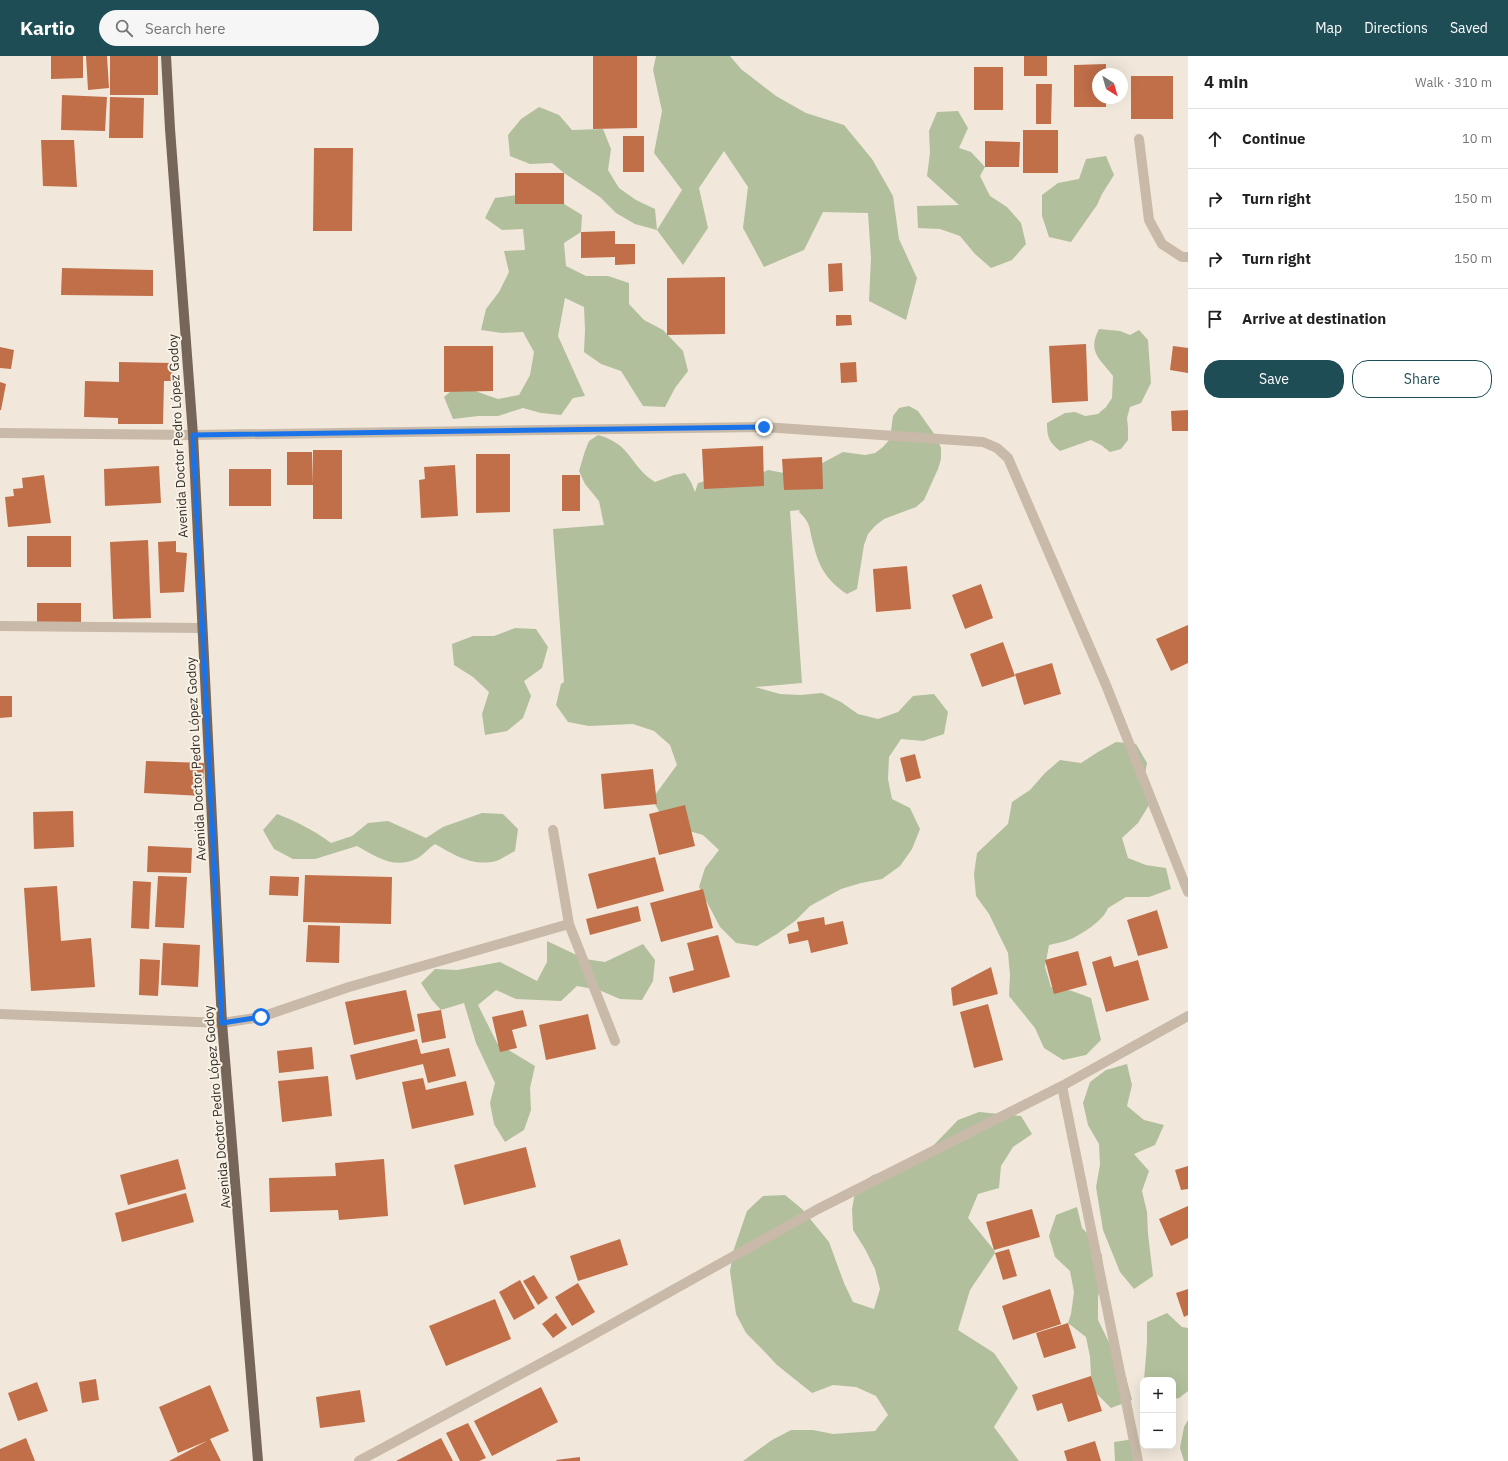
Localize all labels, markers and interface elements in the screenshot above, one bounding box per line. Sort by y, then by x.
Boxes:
search box [99,10,379,46]
text: Kartio [20,16,75,40]
icon: search [113,17,135,39]
text: Search here [145,19,225,38]
text: Map [1315,19,1342,37]
text: Directions [1364,19,1428,37]
text: Saved [1450,19,1488,37]
north arrow [1092,68,1128,104]
text: 4 min [1204,71,1248,93]
text: Walk · 310 m [1415,74,1492,91]
icon: ahead [1204,128,1226,150]
text: Continue [1242,129,1306,148]
text: 10 m [1462,130,1492,147]
icon: right [1204,188,1226,210]
text: Turn right [1242,189,1311,208]
text: 150 m [1454,190,1492,207]
icon: right [1204,248,1226,270]
text: Turn right [1242,249,1311,268]
text: 150 m [1454,250,1492,267]
icon: arrive [1204,308,1226,330]
text: Arrive at destination [1242,309,1386,328]
street label: Avenida Doctor Pedro López Godoy [164,333,192,538]
button: Save [1204,360,1344,398]
button: Share [1352,360,1492,398]
route end [755,418,773,436]
street label: Avenida Doctor Pedro López Godoy [182,656,210,861]
street label: Avenida Doctor Pedro López Godoy [200,1004,234,1209]
route start [252,1008,270,1026]
map controls [1140,1377,1176,1449]
button: + [1140,1377,1176,1413]
button: − [1140,1413,1176,1449]

